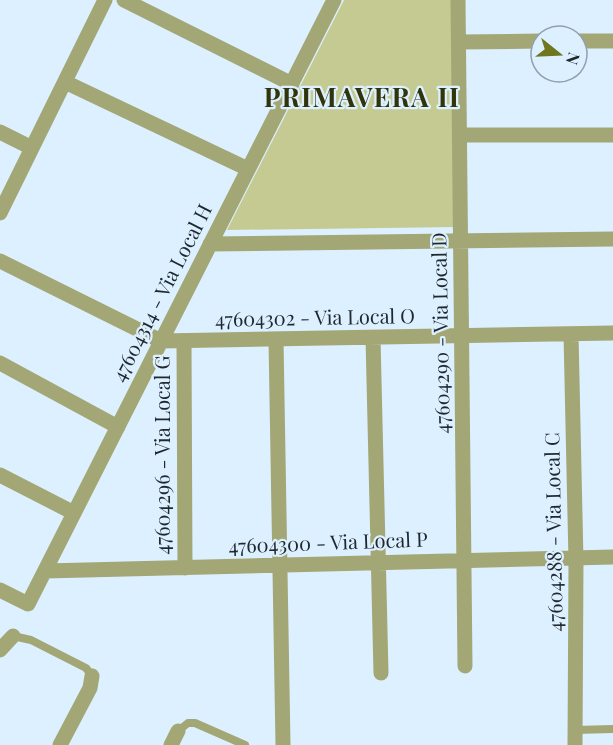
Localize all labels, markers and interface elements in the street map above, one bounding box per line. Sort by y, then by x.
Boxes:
north arrow [529,24,589,84]
text: N [562,50,586,68]
district label: PRIMAVERA II [264,79,460,114]
street label: 47604314 - Via Local H [104,199,217,386]
street label: 47604290 - Via Local D [424,232,455,434]
street label: 47604302 - Via Local O [215,301,415,332]
street label: 47604296 - Via Local G [148,355,175,555]
street label: 47604288 - Via Local C [537,432,568,632]
street label: 47604300 - Via Local P [228,525,428,558]

